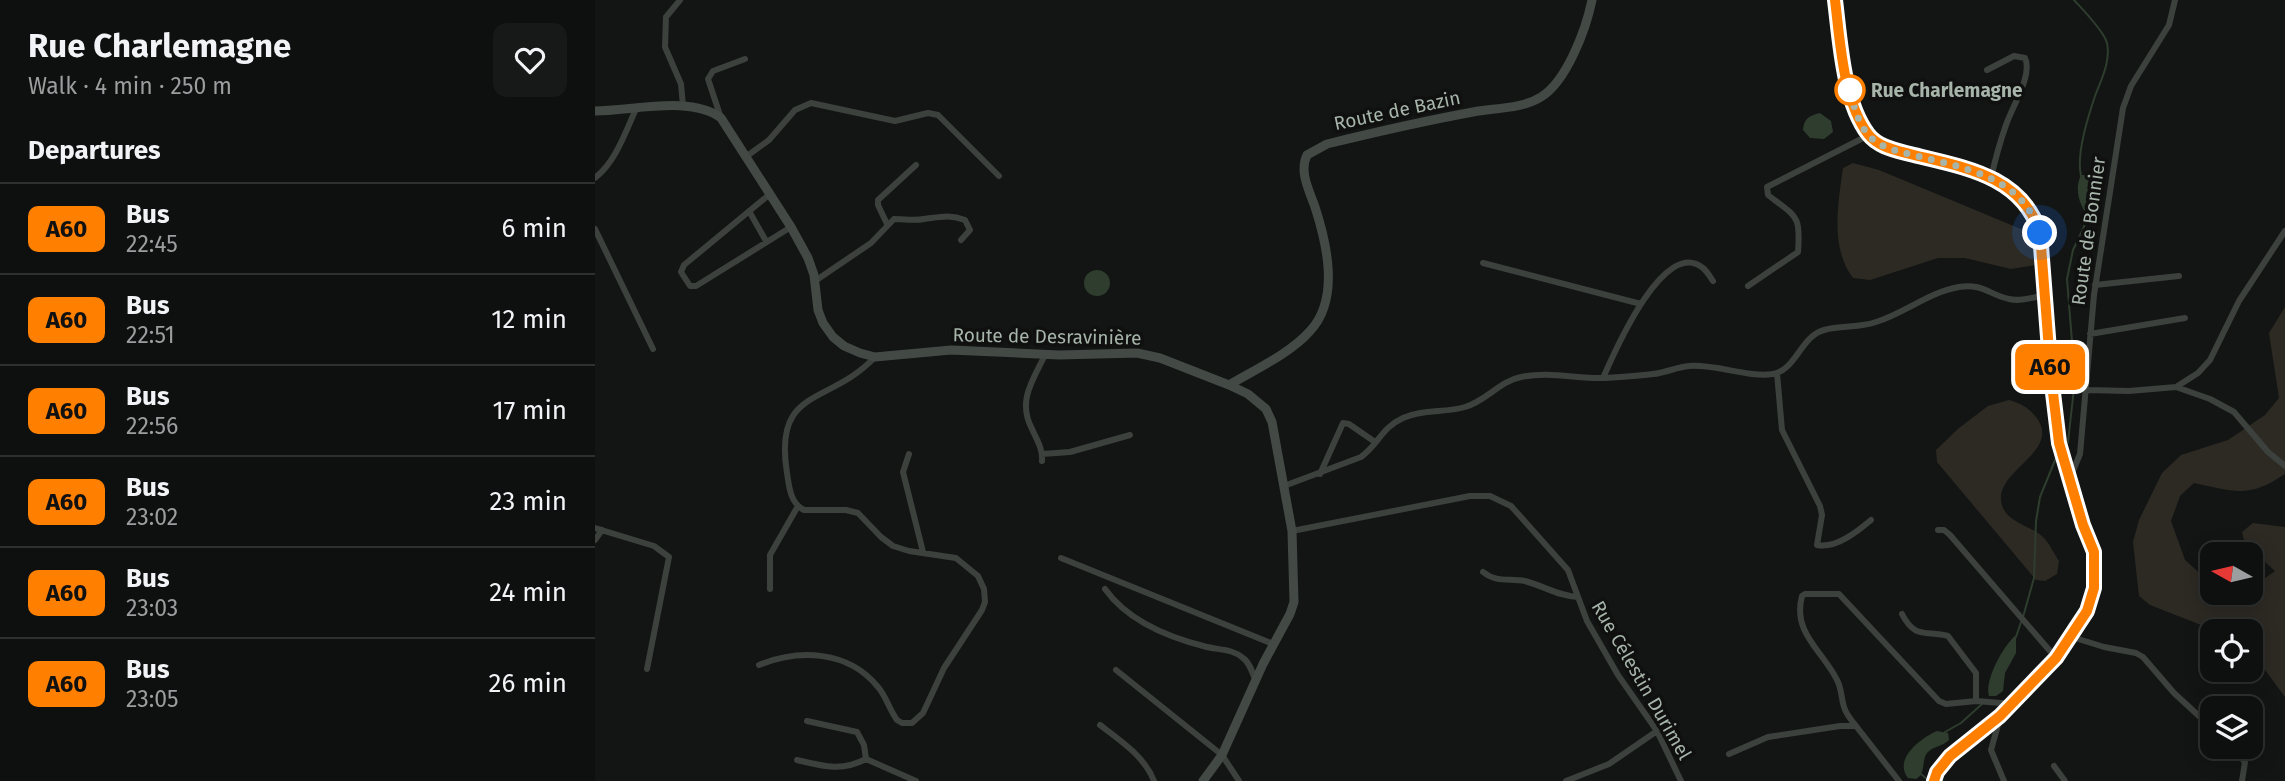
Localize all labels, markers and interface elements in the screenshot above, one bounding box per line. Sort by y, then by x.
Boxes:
button: heart [493,23,567,97]
text: Rue Charlemagne [28,26,291,66]
text: Walk · 4 min · 250 m [28,72,232,100]
marker: Rue Charlemagne [1835,75,1865,105]
place label: Rue Charlemagne [1871,79,2023,102]
street label: Route de Bazin [1332,86,1462,135]
text: Departures [28,135,161,166]
street label: Route de Bonnier [2067,155,2110,307]
text: Bus [126,199,169,230]
text: 6 min [501,213,567,244]
text: A60 [46,215,87,243]
your location [2022,215,2057,250]
text: 22:45 [126,230,178,258]
text: Bus [126,290,169,321]
text: 12 min [491,304,567,335]
text: A60 [46,306,87,334]
text: 22:51 [126,321,175,349]
street label: Route de Desravinière [952,323,1142,350]
line badge: A60 [2010,344,2090,390]
text: A60 [2029,353,2071,381]
text: Bus [126,381,169,412]
text: 17 min [492,395,567,426]
text: A60 [46,397,87,425]
text: 22:56 [126,412,178,440]
text: Bus [126,472,169,503]
text: 23 min [490,486,567,517]
text: A60 [46,488,87,516]
text: 23:02 [126,503,178,531]
north arrow [2200,542,2263,606]
map controls [2200,542,2263,759]
text: Bus [126,563,169,594]
text: 24 min [489,577,567,608]
text: A60 [46,579,87,607]
text: 23:03 [126,594,178,622]
street label: Rue Célestin Durimel [1587,597,1697,764]
button: locate [2200,619,2263,682]
text: Bus [126,654,169,685]
text: 26 min [489,668,567,699]
text: A60 [46,670,87,698]
text: 23:05 [126,685,179,713]
button: layers [2200,696,2263,759]

